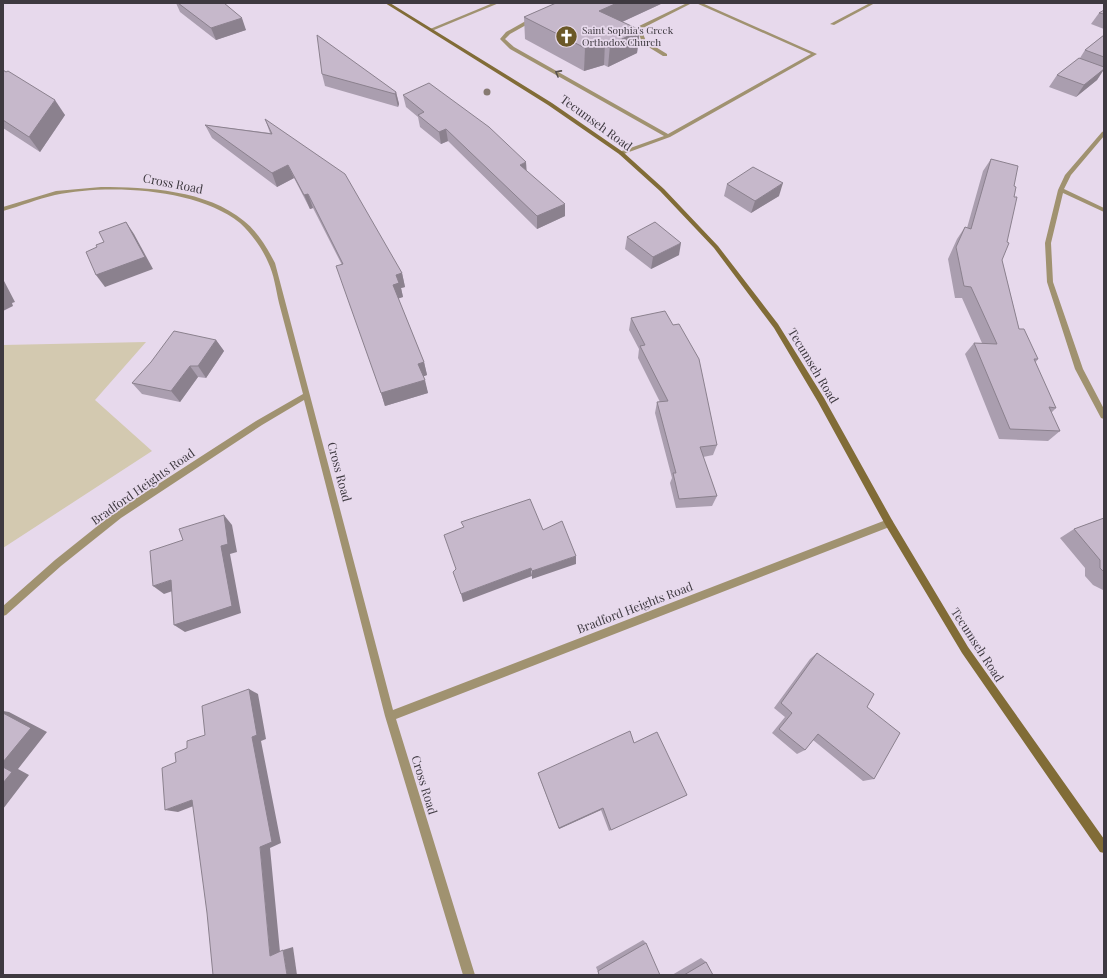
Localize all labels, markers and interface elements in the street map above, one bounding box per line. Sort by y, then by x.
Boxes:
church icon: Saint Sophia's Greek Orthodox Church [554,23,580,49]
place label: Saint Sophia's Greek Orthodox Church [582,23,674,49]
one-way arrow [554,71,562,78]
street label: Tecumseh Road [557,91,636,154]
street label: Cross Road [142,169,205,197]
street label: Tecumseh Road [785,325,843,406]
street label: Cross Road [324,440,356,503]
street label: Bradford Heights Road [88,444,197,528]
street label: Bradford Heights Road [574,578,695,637]
street label: Tecumseh Road [948,604,1008,685]
street label: Cross Road [408,753,442,816]

